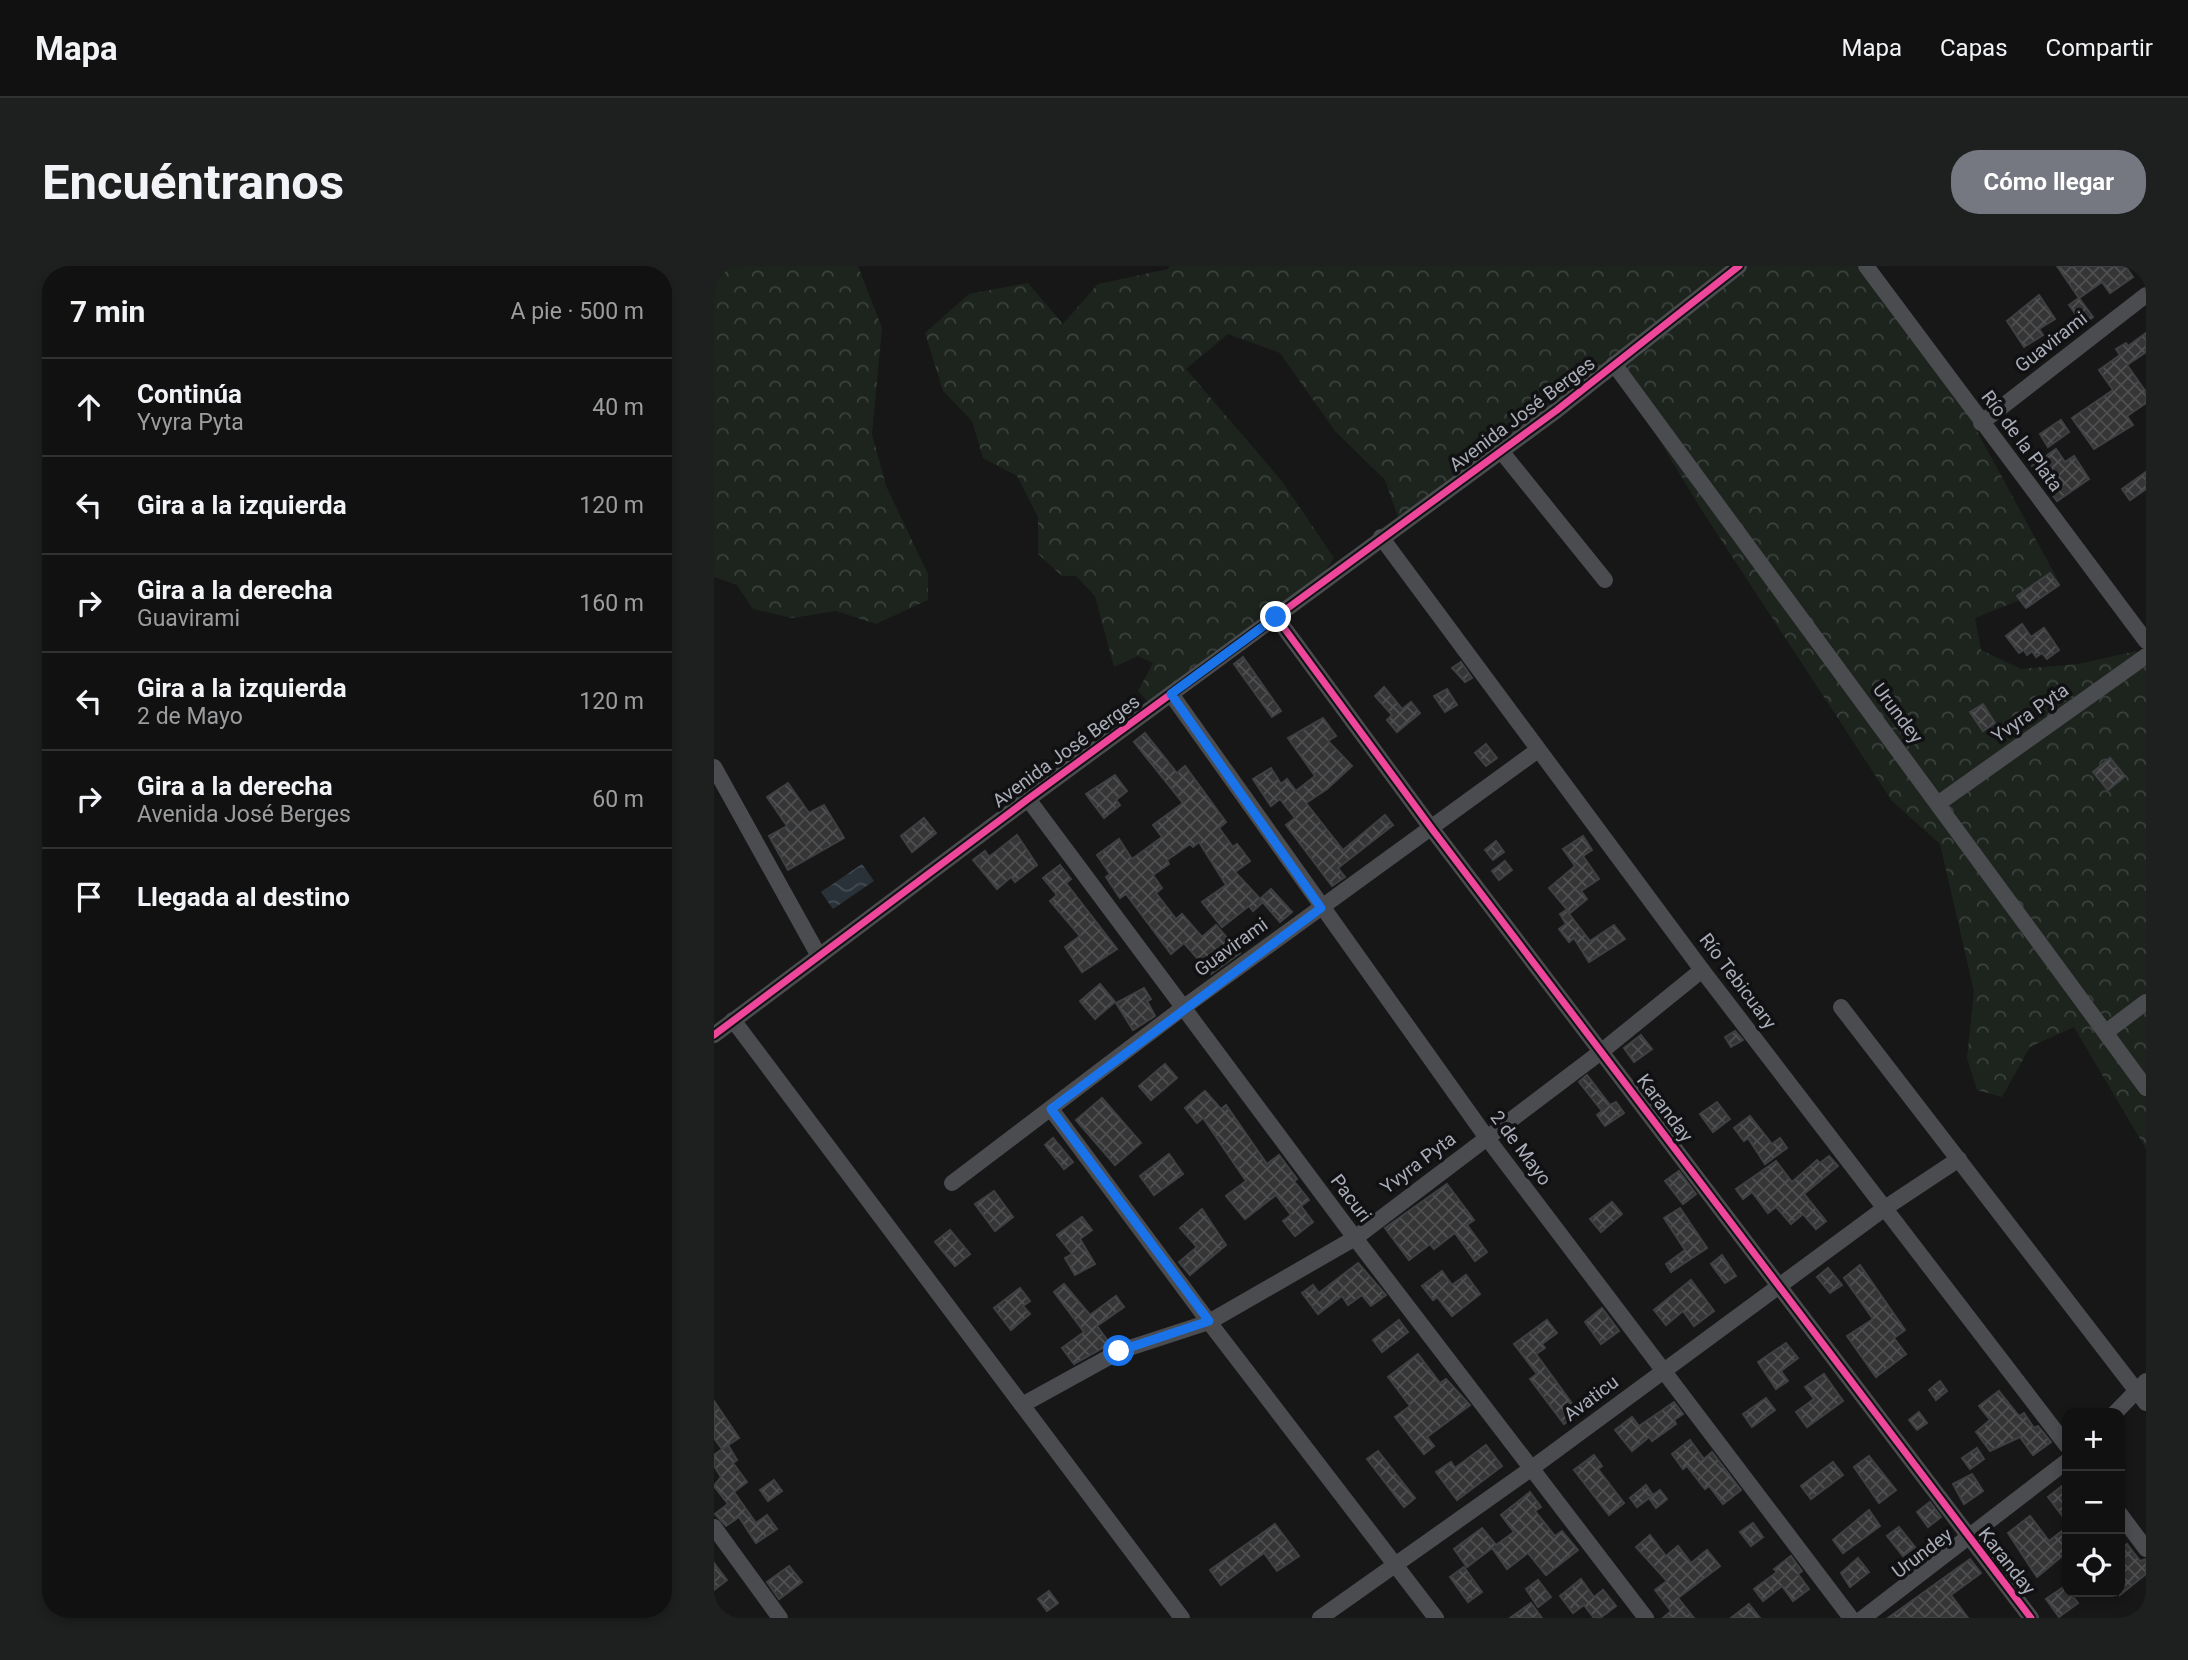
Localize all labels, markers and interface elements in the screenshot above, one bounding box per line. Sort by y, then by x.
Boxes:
text: Mapa [35,29,118,68]
text: Mapa [1841,34,1902,62]
text: Capas [1940,34,2008,62]
text: Compartir [2046,34,2153,62]
button: Cómo llegar [1951,150,2146,214]
text: Encuéntranos [42,154,344,211]
text: 7 min [70,294,145,329]
text: A pie · 500 m [511,298,644,325]
street label: Guavirami [2010,307,2092,377]
street label: Avenida José Berges [1445,352,1599,476]
text: Continúa [137,379,242,409]
street label: Río de la Plata [1977,386,2067,496]
icon: ahead [70,388,108,426]
text: 40 m [592,394,644,421]
text: Yvyra Pyta [137,409,244,436]
icon: left [70,486,108,524]
text: Gira a la izquierda [137,490,347,520]
text: 120 m [579,492,644,519]
text: Gira a la derecha [137,575,333,605]
icon: right [70,584,108,622]
text: 160 m [579,590,644,617]
route end [1260,601,1291,632]
text: Guavirami [137,605,240,632]
text: Gira a la izquierda [137,673,347,703]
street label: Urundey [1868,678,1928,748]
street label: Yvyra Pyta [1987,678,2073,748]
icon: left [70,682,108,720]
text: 120 m [579,688,644,715]
street label: Avenida José Berges [988,690,1144,812]
text: 2 de Mayo [137,703,243,730]
text: Gira a la derecha [137,771,333,801]
icon: right [70,780,108,818]
text: 60 m [592,786,644,813]
text: Avenida José Berges [137,801,351,828]
icon: arrive [70,878,108,916]
text: Llegada al destino [137,882,350,912]
street label: Guavirami [1190,913,1272,981]
street label: Río Tebicuary [1695,929,1781,1033]
street label: Karanday [1632,1070,1698,1146]
street label: 2 de Mayo [1486,1106,1556,1190]
street label: Yvyra Pyta [1376,1127,1460,1199]
street label: Pacuri [1326,1170,1376,1226]
route start [1103,1335,1134,1366]
street label: Avaticu [1559,1370,1623,1426]
map controls [2062,1408,2125,1597]
button: + [2062,1408,2125,1471]
button: − [2062,1471,2125,1534]
street label: Urundey [1887,1523,1957,1583]
street label: Karanday [1974,1523,2040,1599]
button: locate [2062,1534,2125,1597]

